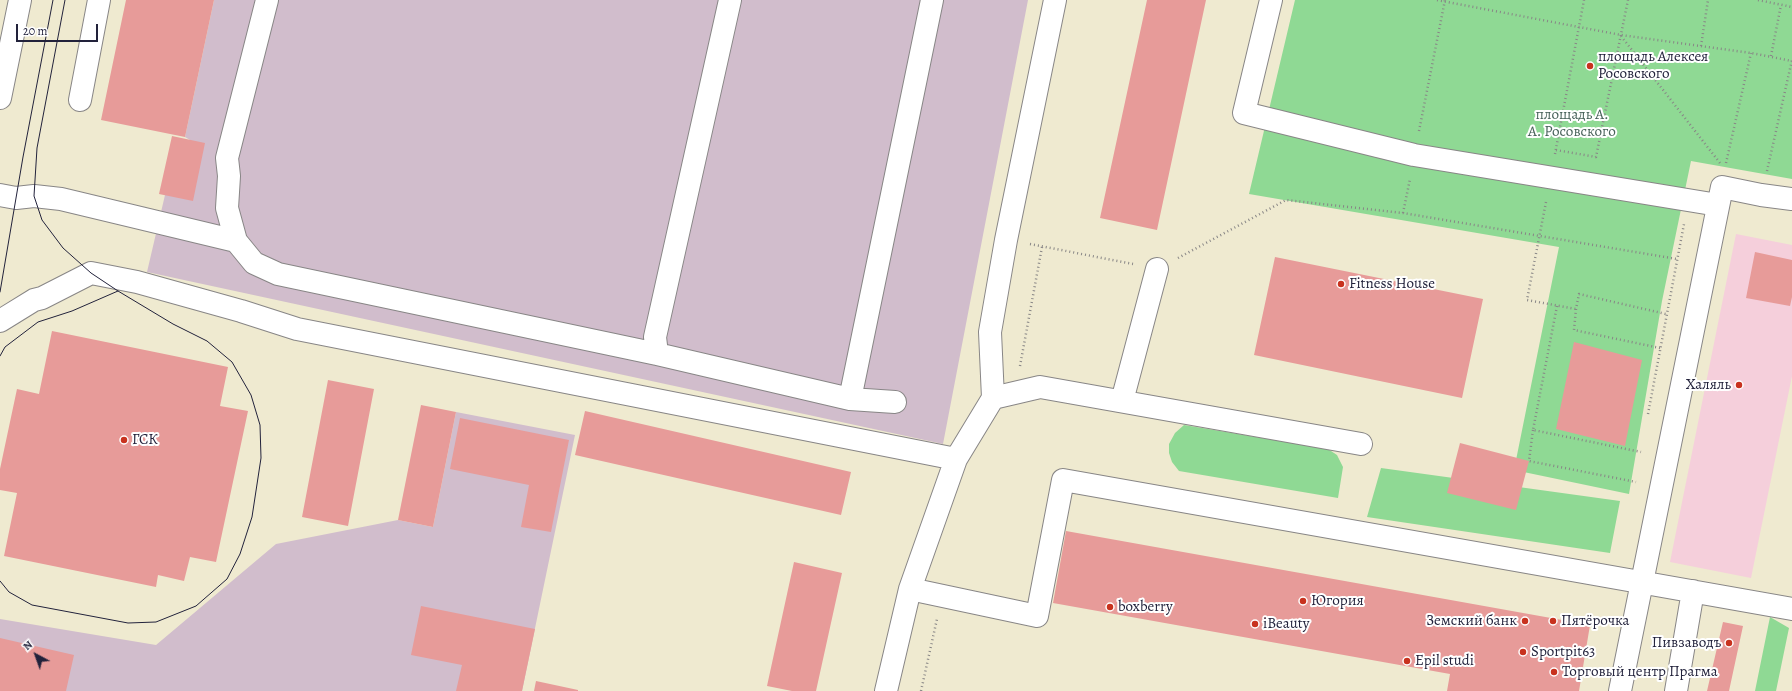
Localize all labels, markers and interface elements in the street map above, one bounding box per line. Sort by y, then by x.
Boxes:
scale bar [18,16,100,42]
text: 20 m [23,23,47,39]
place label: площадь Алексея Росовского [1598,48,1708,83]
marker: площадь Алексея Росовского [1585,61,1595,71]
park label: площадь А. А. Росовского [1528,106,1616,141]
place label: Fitness House [1349,275,1435,293]
marker: Fitness House [1336,279,1346,289]
place label: Халяль [1686,376,1731,394]
marker: Халяль [1734,380,1744,390]
place label: ГСК [132,431,158,449]
marker: ГСК [119,435,129,445]
place label: Югория [1311,592,1364,610]
marker: Югория [1298,596,1308,606]
place label: boxberry [1118,598,1173,616]
marker: boxberry [1105,602,1115,612]
place label: Земский банк [1426,612,1517,630]
place label: Пятёрочка [1561,612,1629,630]
place label: iBeauty [1263,615,1309,633]
marker: Земский банк [1520,616,1530,626]
marker: Пятёрочка [1548,616,1558,626]
marker: iBeauty [1250,619,1260,629]
place label: Пивзаводъ [1652,634,1721,652]
north arrow [16,635,56,675]
text: N [20,637,36,654]
marker: Пивзаводъ [1724,638,1734,648]
place label: Sportpit63 [1531,643,1595,661]
marker: Sportpit63 [1518,647,1528,657]
place label: Epil studi [1415,652,1474,670]
marker: Epil studi [1402,656,1412,666]
place label: Торговый центр Прагма [1562,663,1718,681]
marker: Торговый центр Прагма [1549,667,1559,677]

